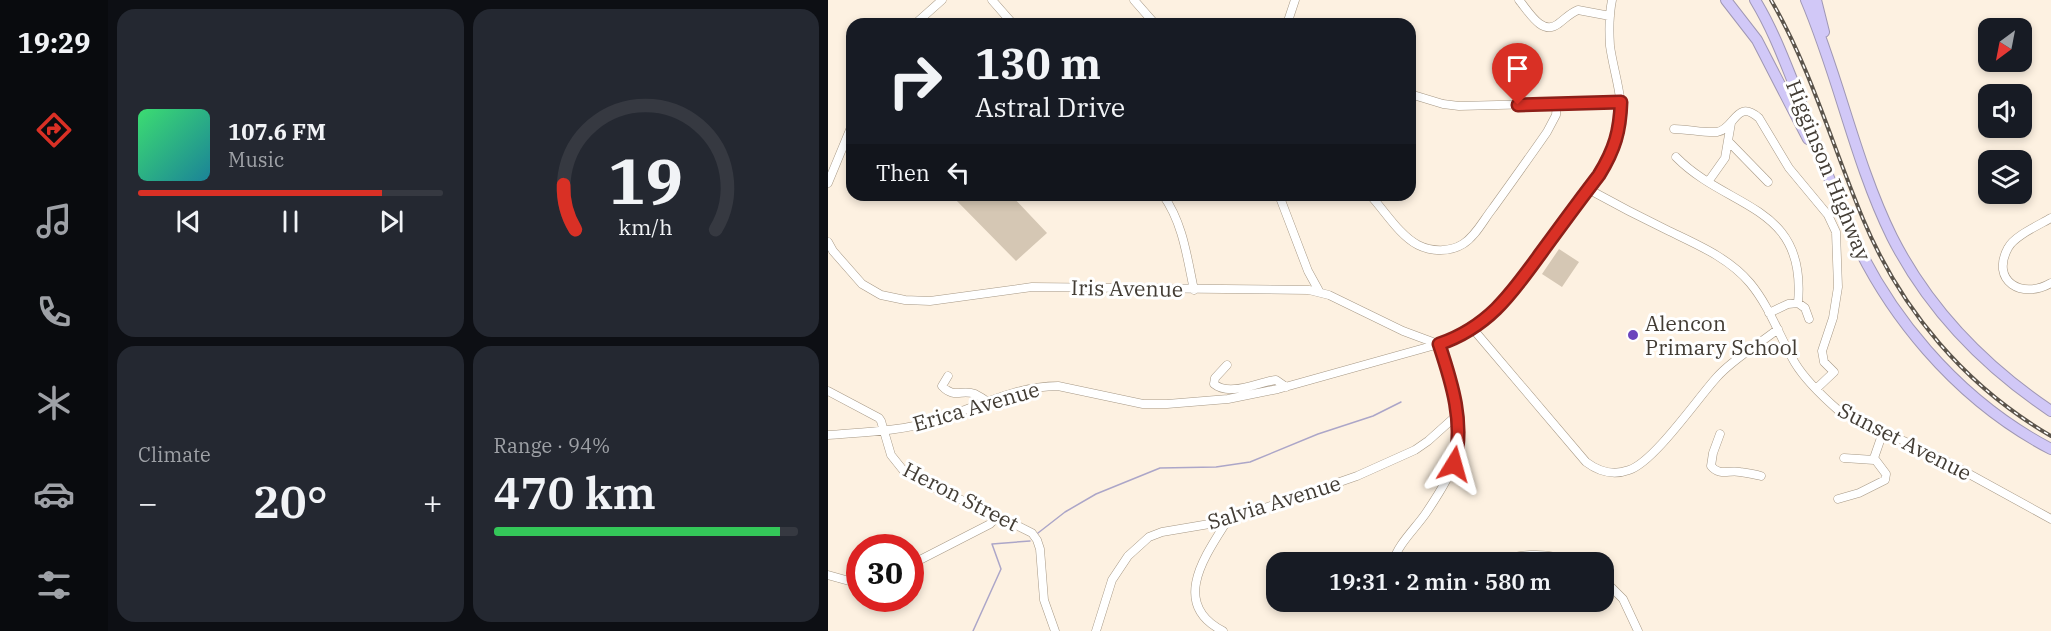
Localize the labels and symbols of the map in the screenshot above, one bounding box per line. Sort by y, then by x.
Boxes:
north arrow [1978,18,2032,72]
pin [1492,43,1543,105]
street label: Higginson Highway [1780,76,1878,265]
street label: Iris Avenue [1071,273,1183,303]
place label: Alencon Primary School [1645,309,1798,361]
marker: Alencon Primary School [1626,328,1640,342]
street label: Erica Avenue [910,375,1042,437]
street label: Sunset Avenue [1833,395,1977,487]
position arrow [1422,432,1486,496]
street label: Heron Street [898,455,1024,537]
street label: Salvia Avenue [1204,468,1344,536]
speed limit sign: 30 [846,534,924,612]

